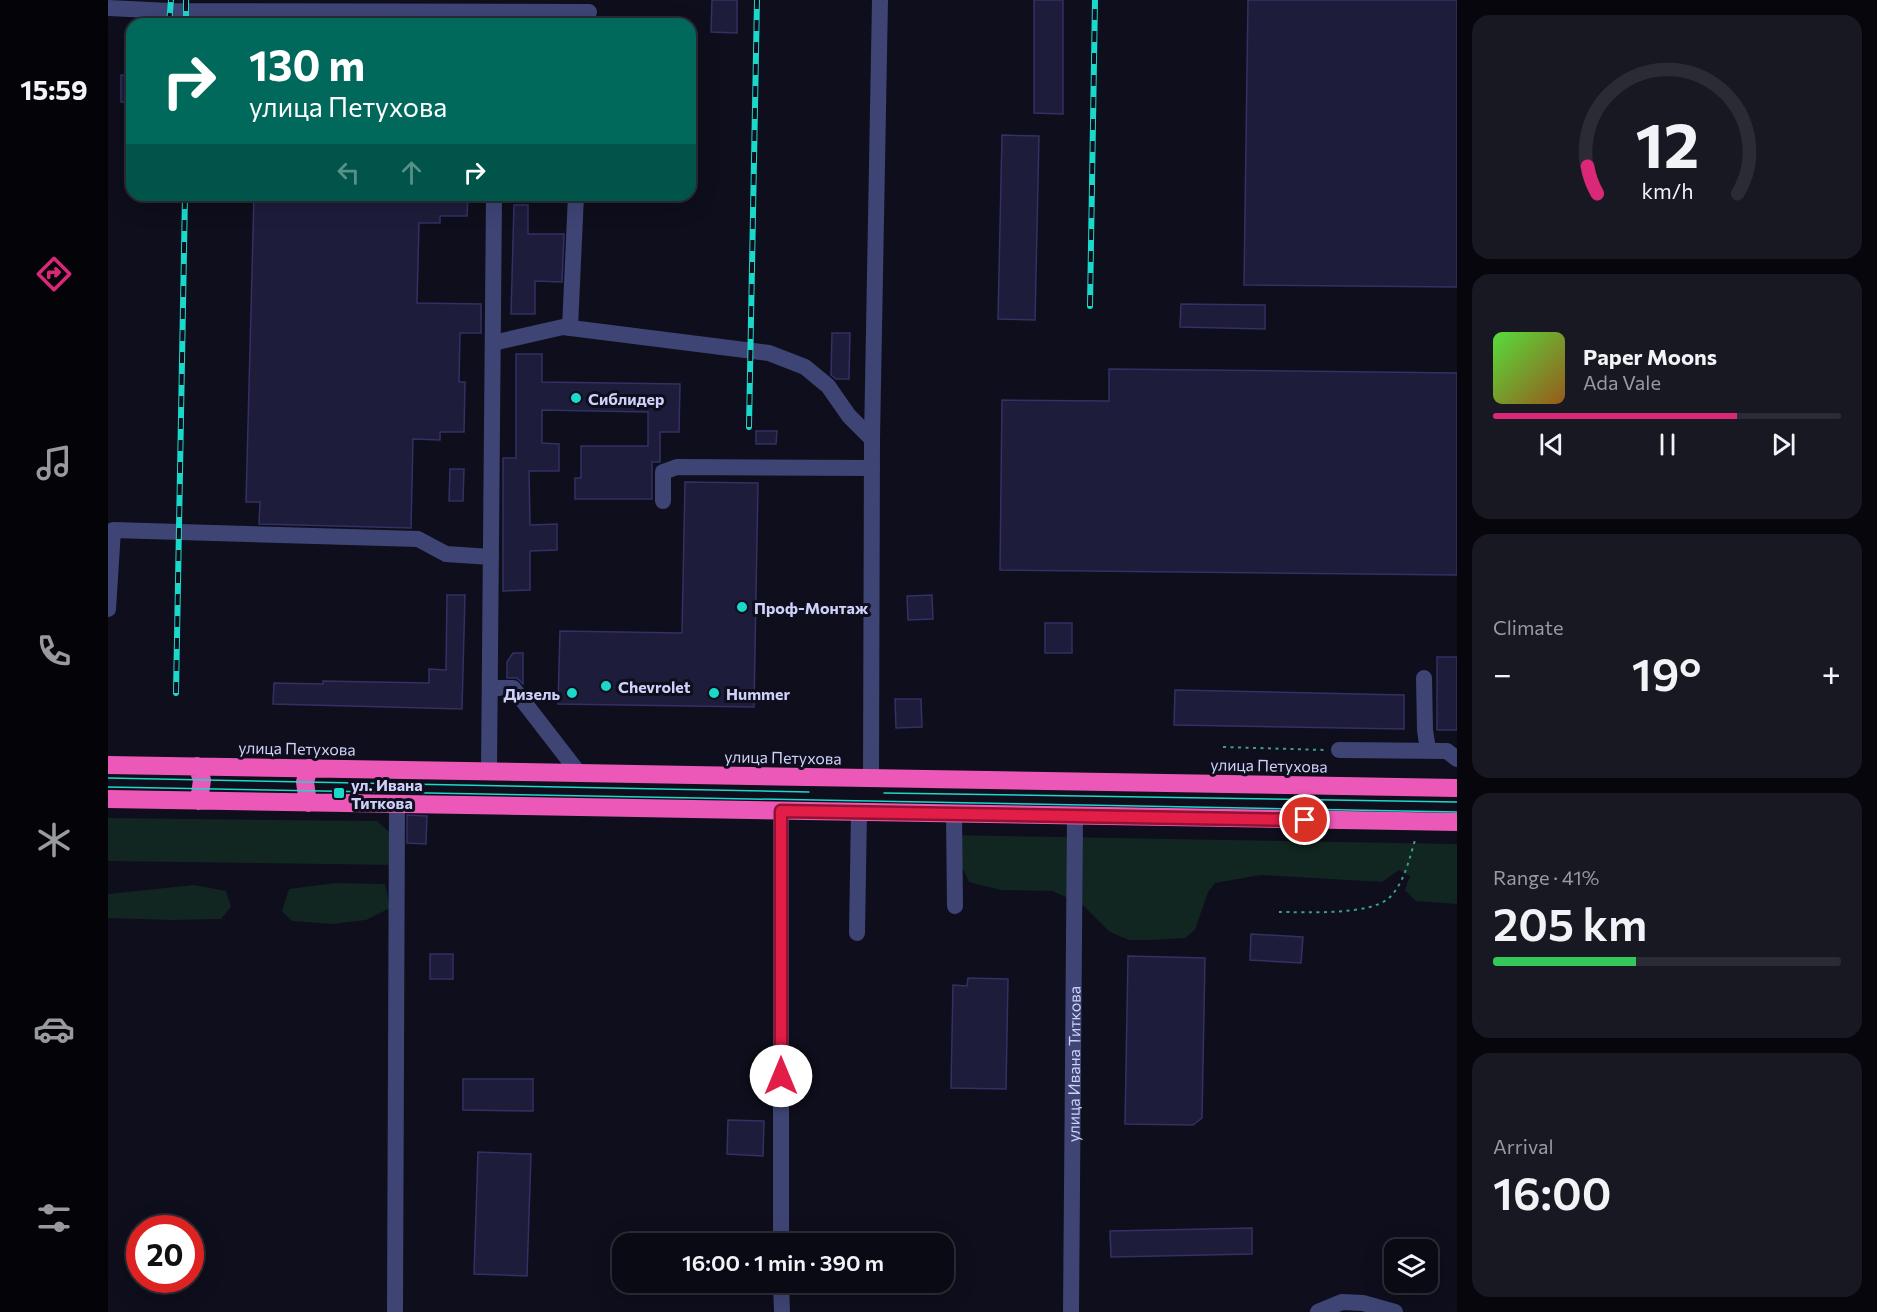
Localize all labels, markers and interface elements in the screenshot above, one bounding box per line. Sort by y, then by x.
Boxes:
text: 130 m [249,38,365,90]
icon: right [150,42,228,120]
text: 15:59 [20,73,88,106]
text: улица Петухова [249,90,447,123]
text: 12 [1635,105,1699,181]
icon: left [332,156,365,189]
icon: ahead [395,156,428,189]
icon: right [458,156,491,189]
text: km/h [1641,178,1693,204]
icon: directions [33,253,75,295]
text: Paper Moons [1583,343,1717,370]
text: Ada Vale [1583,370,1661,394]
place label: Сиблидер [588,389,664,408]
marker: Сиблидер [569,391,583,405]
icon: previous [1535,428,1568,461]
icon: pause [1651,428,1684,461]
icon: next [1767,428,1800,461]
icon: music [33,442,75,484]
place label: Проф-Монтаж [754,598,869,617]
marker: Проф-Монтаж [735,600,749,614]
text: Climate [1493,615,1563,639]
icon: phone [33,630,75,672]
text: 19° [1632,645,1701,700]
text: − [1493,652,1512,693]
text: + [1822,652,1841,693]
place label: Chevrolet [618,677,691,696]
marker: Chevrolet [599,679,613,693]
place label: Дизель [503,684,560,703]
place label: Hummer [726,684,790,703]
marker: Дизель [565,686,579,700]
marker: Hummer [707,686,721,700]
street label: улица Петухова [238,737,356,759]
street label: улица Петухова [724,746,842,768]
street label: улица Петухова [1210,754,1328,776]
place label: ул. Ивана Титкова [351,775,423,812]
marker: ул. Ивана Титкова [332,786,346,800]
pin [1279,794,1330,845]
icon: arrive [1288,803,1321,836]
icon: climate [33,819,75,861]
text: Range · 41% [1493,865,1599,889]
text: 205 km [1493,895,1647,950]
street label: улица Ивана Титкова [1063,986,1083,1142]
icon: car [33,1008,75,1050]
position arrow [749,1044,813,1108]
text: Arrival [1493,1134,1554,1158]
text: 16:00 [1493,1164,1612,1219]
icon: filters [33,1197,75,1239]
speed limit sign: 20 [126,1215,204,1293]
map controls [1384,1239,1438,1293]
button: layers [1384,1239,1438,1293]
text: 16:00 · 1 min · 390 m [682,1249,884,1276]

